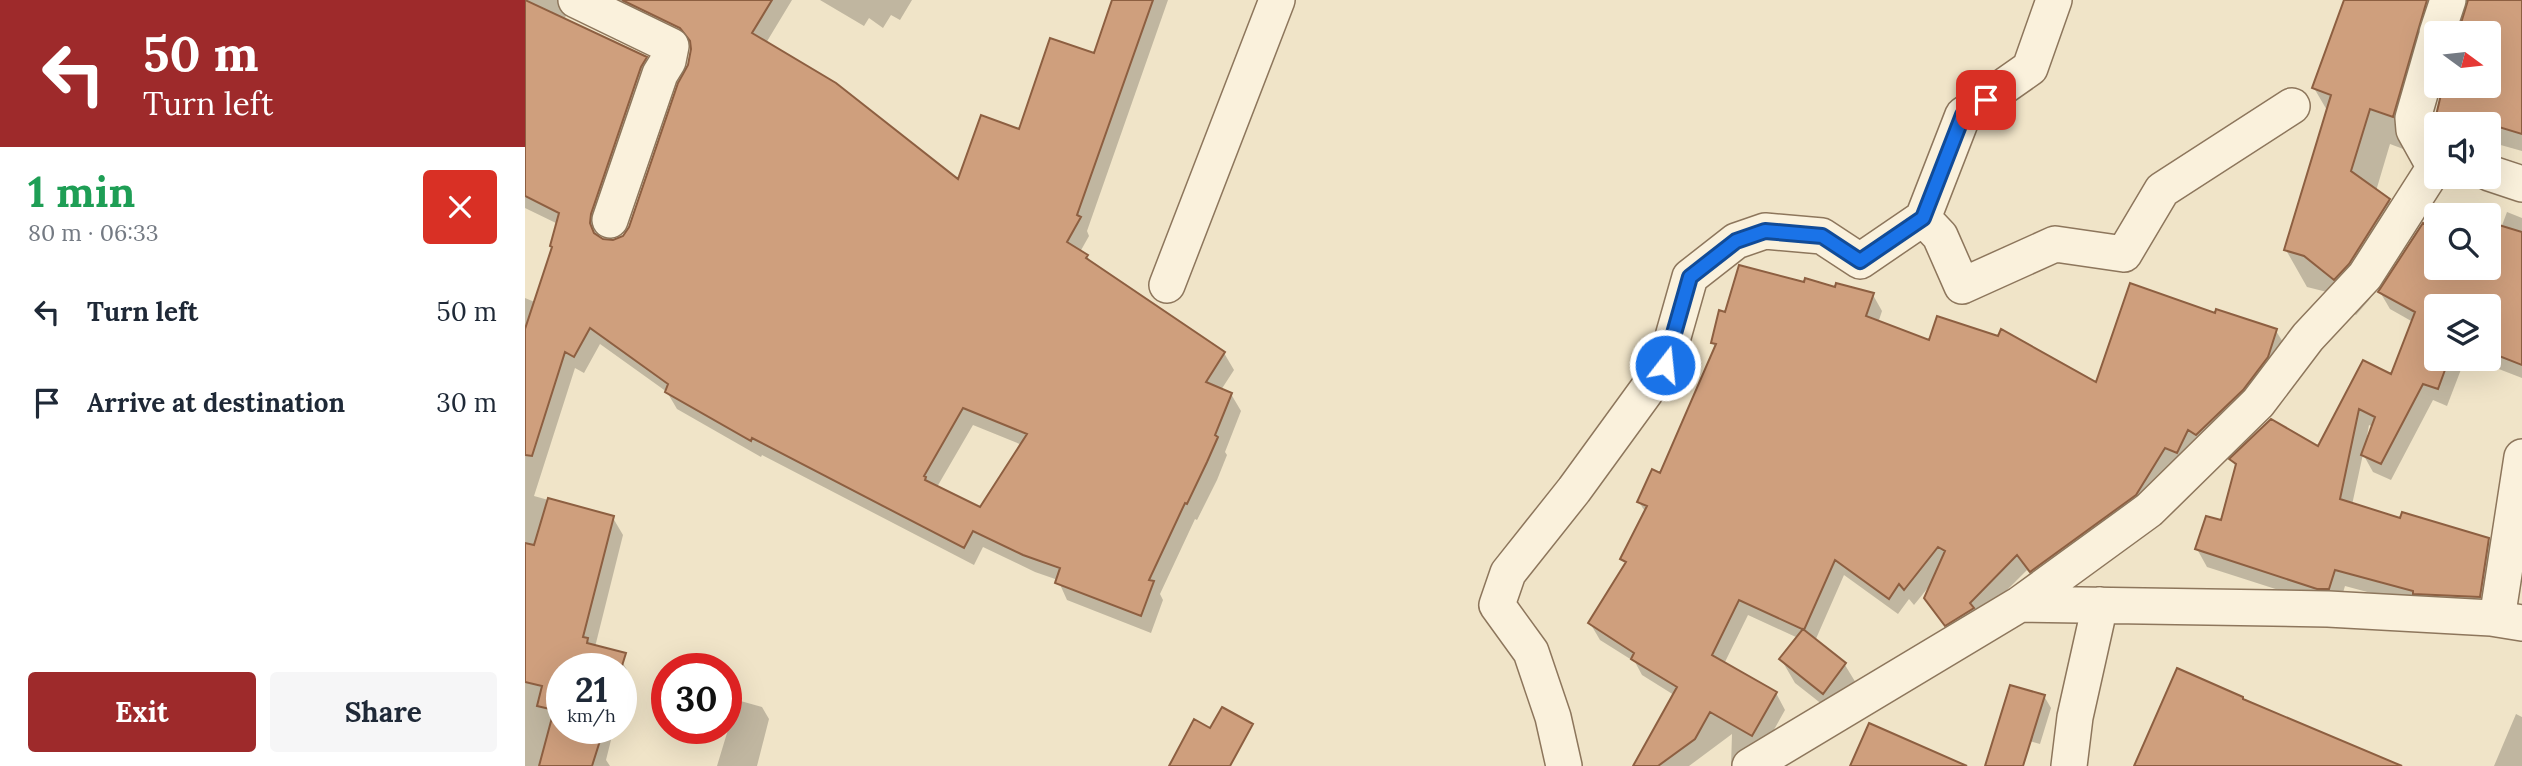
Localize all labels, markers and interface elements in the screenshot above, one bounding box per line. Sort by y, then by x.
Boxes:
north arrow [2424,21,2501,98]
map controls [2424,21,2501,371]
text: 50 m [143,22,259,84]
icon: left [28,28,119,119]
pin [1956,70,2016,130]
icon: arrive [1967,81,2005,119]
text: Turn left [143,83,273,124]
button: sound [2424,112,2501,189]
text: 1 min [28,165,135,219]
button: close [423,170,497,244]
button: search [2424,203,2501,280]
text: 80 m · 06:33 [28,218,159,247]
icon: left [28,293,66,331]
button: layers [2424,294,2501,371]
text: Turn left [87,295,198,328]
text: 50 m [437,295,497,328]
position arrow [1628,328,1702,402]
icon: arrive [28,384,66,422]
text: Arrive at destination [87,386,345,419]
text: 30 m [436,386,497,419]
speed limit sign: 30 [651,653,742,744]
text: 21 [575,667,608,712]
button: Exit [28,672,256,752]
button: Share [270,672,497,752]
text: km/h [567,704,616,727]

